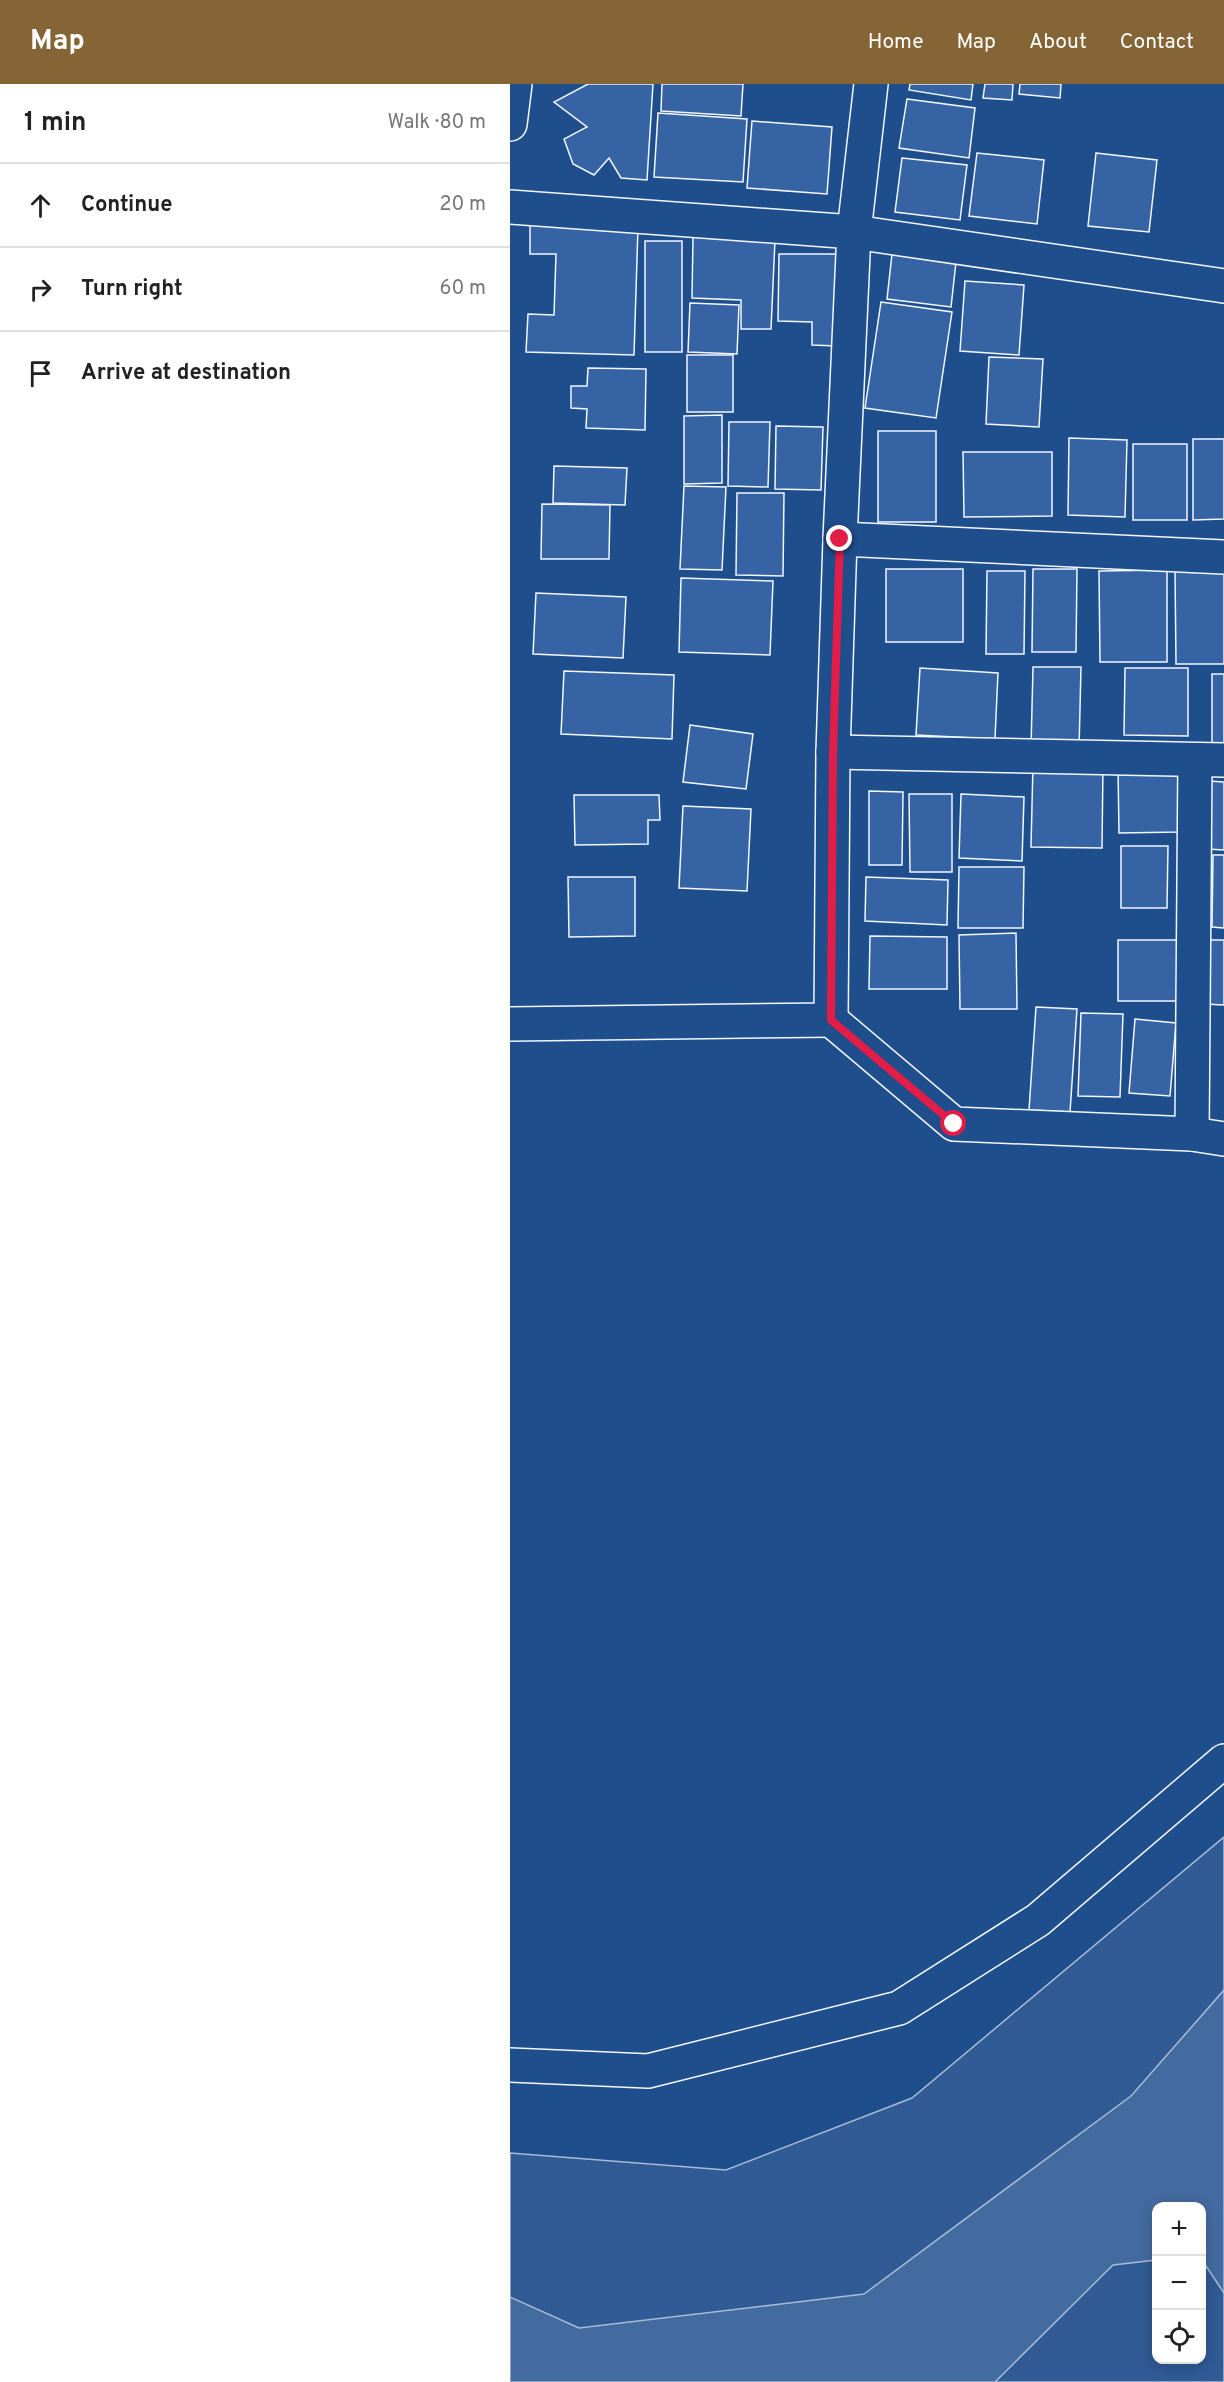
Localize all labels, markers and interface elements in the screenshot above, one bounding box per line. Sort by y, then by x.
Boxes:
text: Map [30,24,85,60]
text: Home [868,29,924,56]
text: Map [957,29,996,56]
text: About [1029,29,1087,56]
text: Contact [1120,29,1194,56]
text: 1 min [24,107,86,140]
text: Walk · 80 m [387,110,486,136]
icon: ahead [24,189,57,222]
text: Continue [81,192,172,219]
text: 20 m [439,192,486,218]
icon: right [24,273,57,306]
text: Turn right [81,276,183,303]
text: 60 m [440,276,486,302]
icon: arrive [24,357,57,390]
text: Arrive at destination [81,360,291,387]
route end [826,525,852,551]
route start [940,1110,966,1136]
map controls [1152,2202,1206,2364]
button: + [1152,2202,1206,2256]
button: − [1152,2256,1206,2310]
button: locate [1152,2310,1206,2364]

